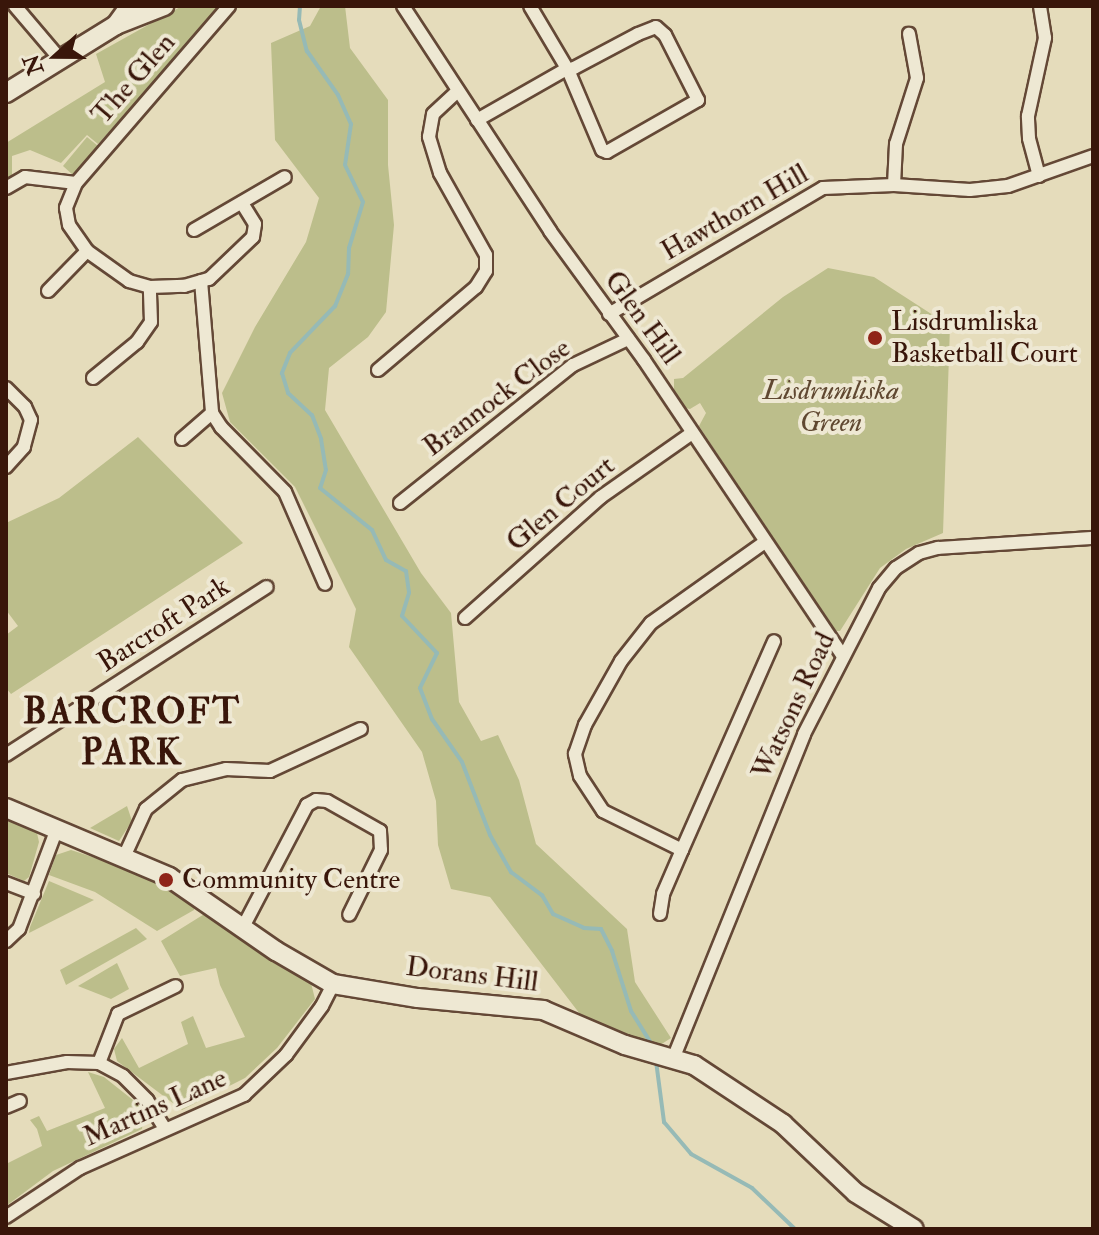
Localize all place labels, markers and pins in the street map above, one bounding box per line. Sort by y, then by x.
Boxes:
place label: Lisdrumliska Basketball Court [891,305,1078,371]
marker: Lisdrumliska Basketball Court [866,329,884,347]
place label: Community Centre [182,863,400,897]
marker: Community Centre [157,871,175,889]

